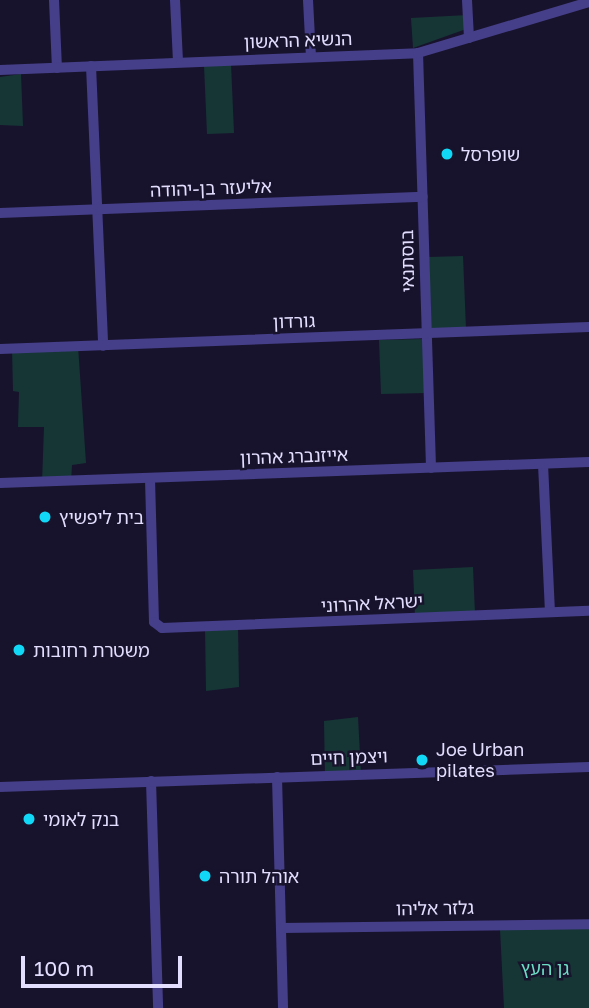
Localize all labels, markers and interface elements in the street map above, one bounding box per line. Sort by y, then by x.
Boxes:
street label: הנשיא הראשון [243,27,353,53]
place label: שופרסל [461,143,520,165]
marker: שופרסל [439,146,455,162]
street label: אליעזר בן-יהודה [150,175,272,201]
street label: בוסתנאי [396,230,418,292]
street label: גורדון [272,309,316,333]
street label: אייזנברג אהרון [240,443,348,469]
place label: בית ליפשיץ [59,506,144,528]
marker: בית ליפשיץ [37,509,53,525]
street label: ישראל אהרוני [320,590,424,616]
place label: משטרת רחובות [33,639,150,661]
marker: משטרת רחובות [11,642,27,658]
place label: Joe Urban pilates [436,739,524,782]
street label: ויצמן חיים [310,745,388,769]
marker: Joe Urban pilates [414,752,430,768]
place label: בנק לאומי [43,808,119,830]
marker: בנק לאומי [21,811,37,827]
place label: אוהל תורה [219,865,299,887]
marker: אוהל תורה [197,868,213,884]
street label: גלזר אליהו [396,897,474,919]
scale bar [24,942,186,986]
text: 100 m [34,955,94,981]
park label: גן העץ [521,957,569,979]

